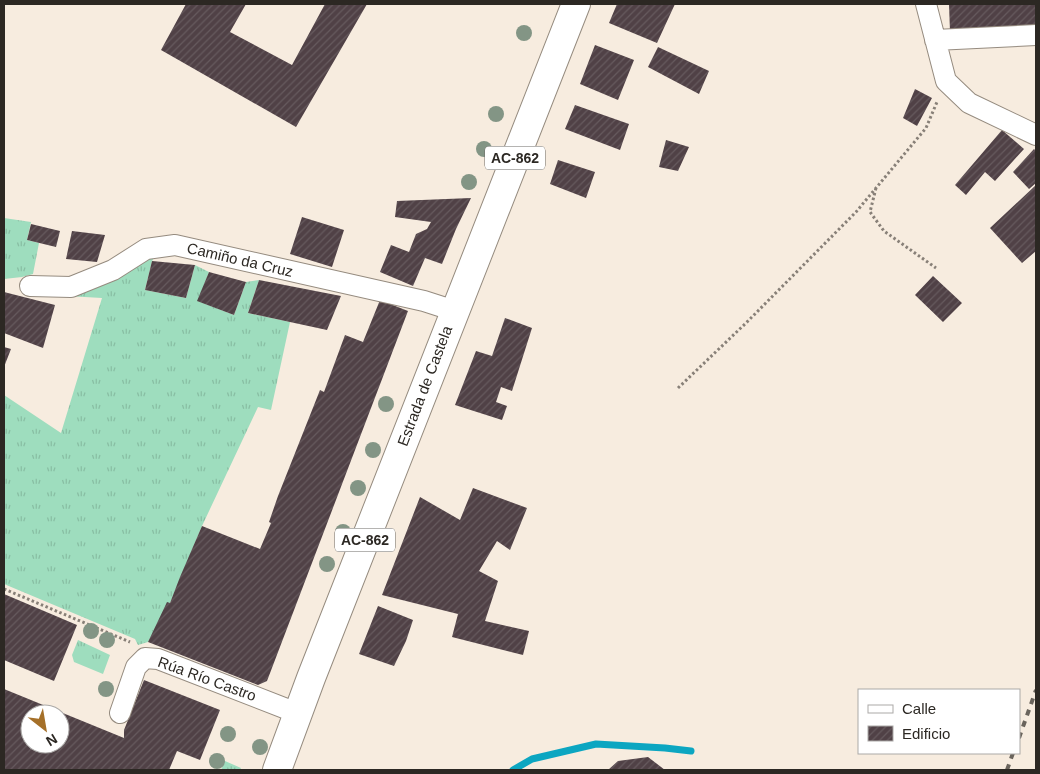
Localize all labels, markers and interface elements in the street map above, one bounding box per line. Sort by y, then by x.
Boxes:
road number: AC-862 [485,146,545,170]
street label: Camiño da Cruz [185,239,295,280]
street label: Estrada de Castela [394,323,456,448]
road number: AC-862 [335,528,395,552]
street label: Rúa Río Castro [156,653,259,704]
legend [858,689,1020,754]
text: Calle [902,700,936,717]
north arrow [20,704,70,754]
text: Edificio [902,725,950,742]
text: N [43,731,60,750]

